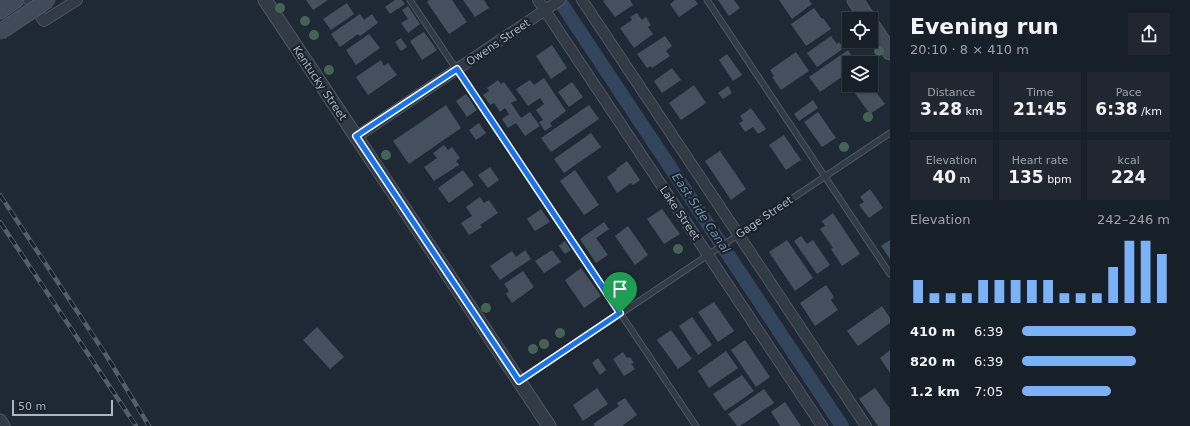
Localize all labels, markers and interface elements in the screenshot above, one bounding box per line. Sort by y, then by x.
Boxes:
map controls [842,12,878,92]
button: locate [842,12,878,48]
button: share [1128,13,1170,55]
text: Evening run [910,14,1059,39]
street label: Owens Street [464,16,533,69]
text: 20:10 · 8 × 410 m [910,42,1029,57]
street label: Kentucky Street [290,44,350,124]
button: layers [842,56,878,92]
text: Distance [927,86,975,99]
text: Time [1027,86,1053,99]
text: Pace [1116,86,1142,99]
text: 3.28 [920,99,962,119]
text: 21:45 [1013,99,1067,119]
text: 6:38 [1095,99,1138,119]
text: km [962,105,983,118]
text: /km [1138,105,1162,118]
text: Elevation [926,154,977,167]
text: Heart rate [1012,154,1068,167]
text: kcal [1118,154,1140,167]
text: 40 [932,167,956,187]
text: 135 [1008,167,1044,187]
text: 224 [1111,167,1146,187]
water label: East Side Canal [669,170,733,256]
text: m [956,173,970,186]
text: bpm [1044,173,1072,186]
street label: Lake Street [657,184,703,243]
street label: Gage Street [733,193,796,241]
text: Elevation [910,212,970,227]
text: 242–246 m [1097,212,1170,227]
pin [603,272,637,313]
icon: arrive [609,278,631,300]
text: 410 m [910,324,955,339]
text: 6:39 [974,324,1003,339]
text: 820 m [910,354,955,369]
text: 6:39 [974,354,1003,369]
text: 1.2 km [910,384,960,399]
text: 7:05 [974,384,1003,399]
scale bar [12,398,113,417]
text: 50 m [18,400,46,413]

